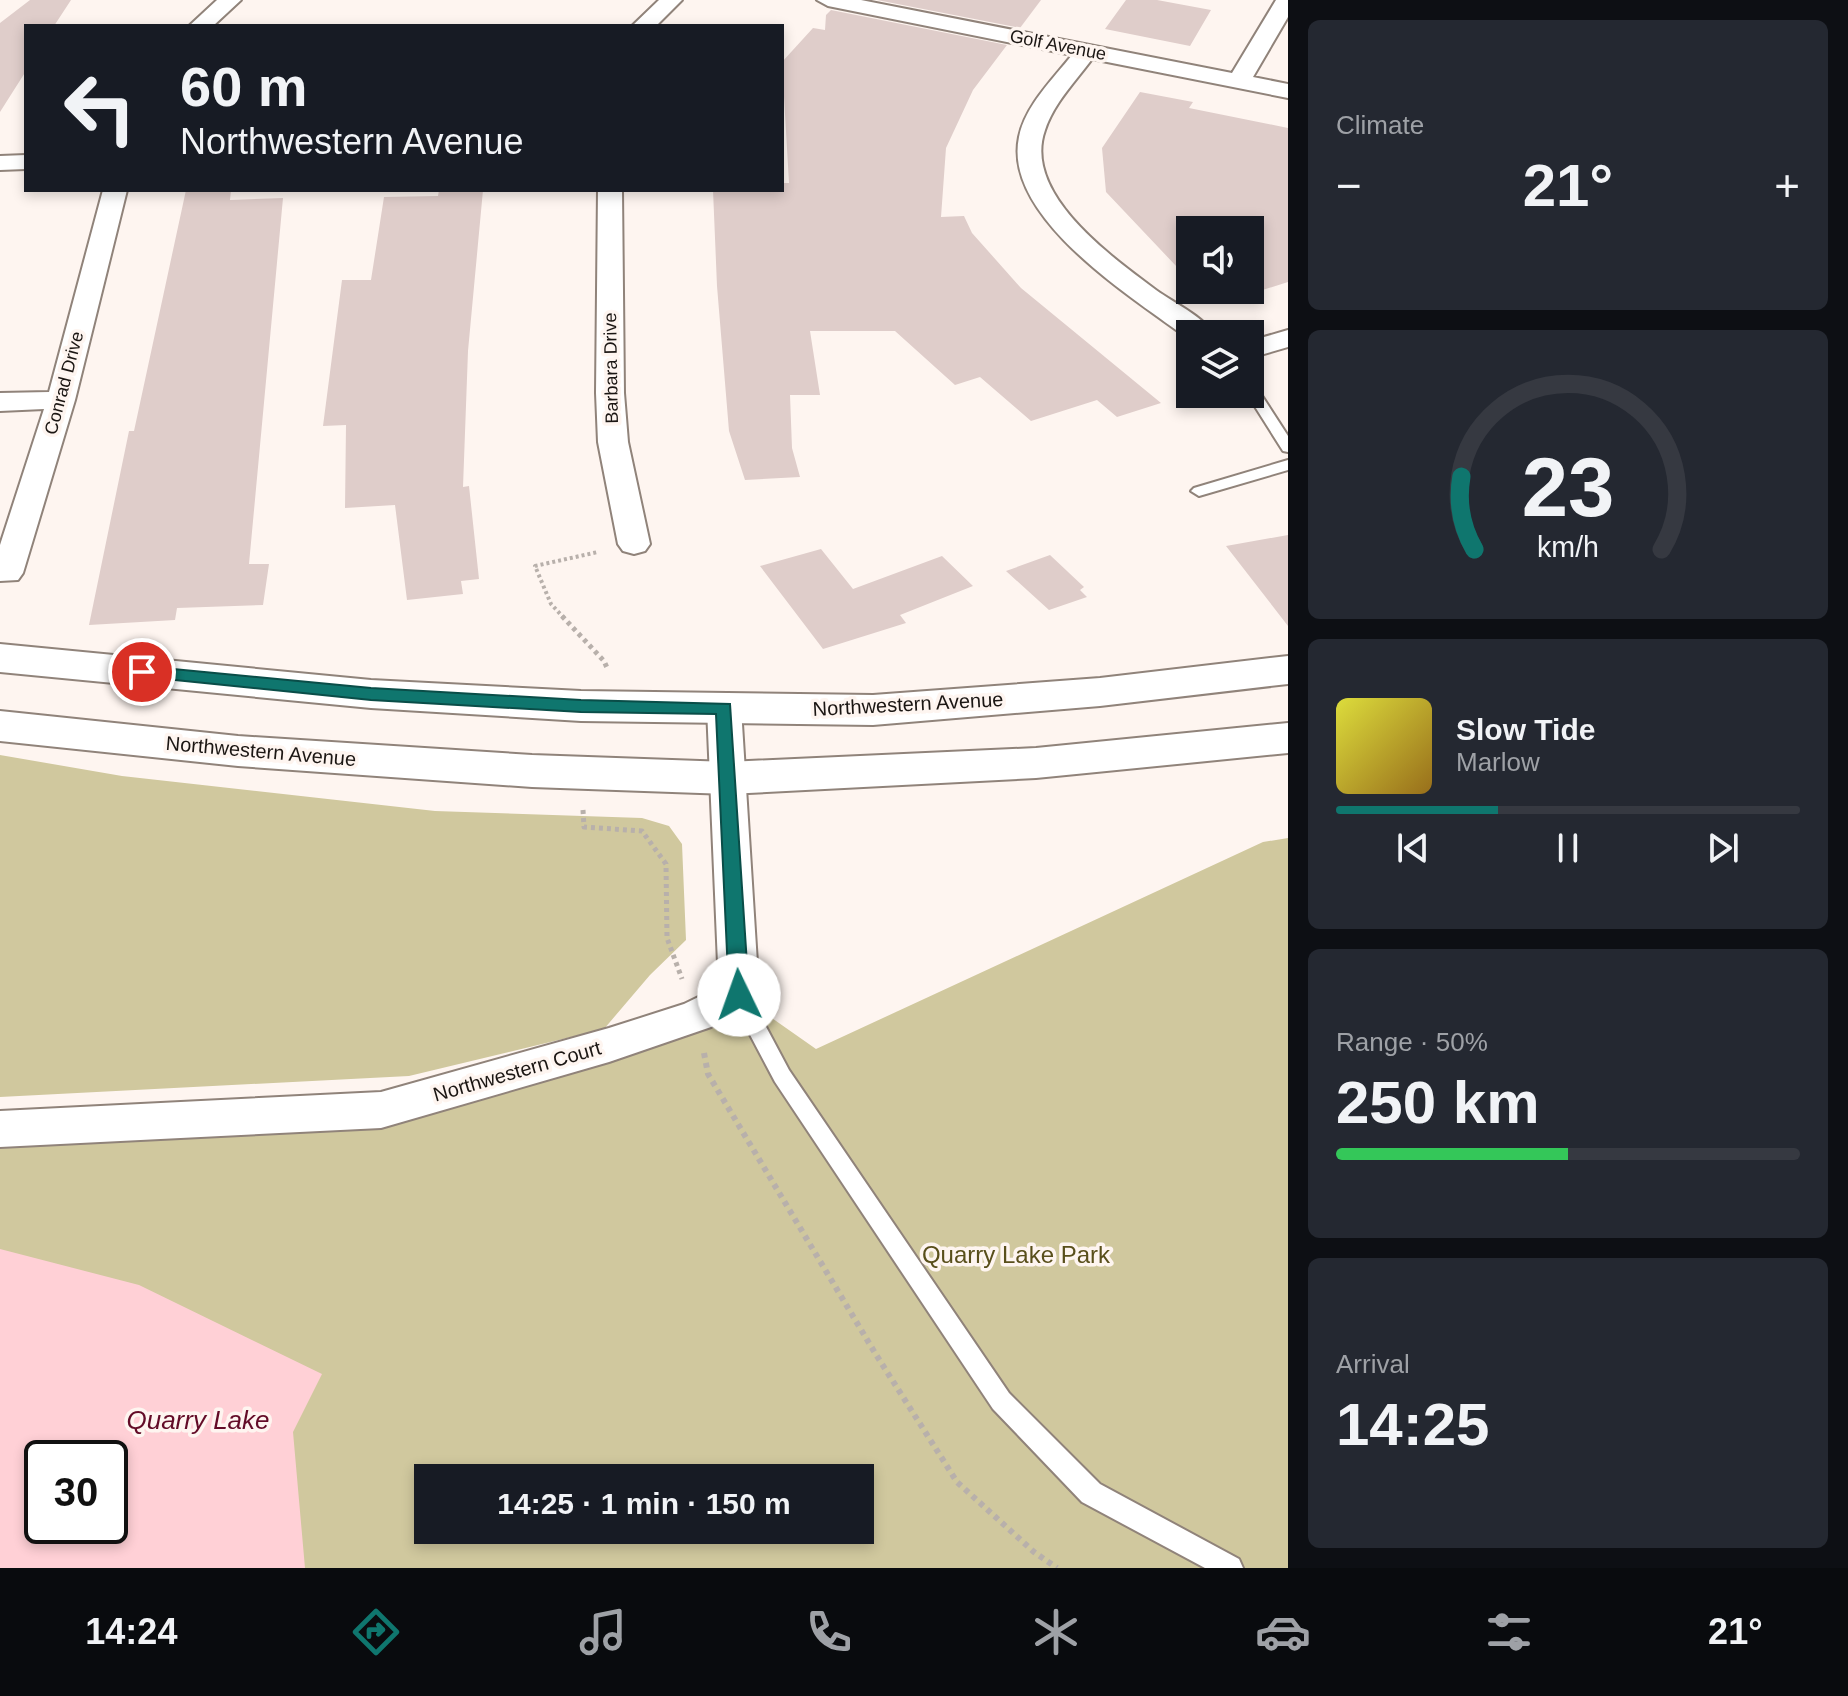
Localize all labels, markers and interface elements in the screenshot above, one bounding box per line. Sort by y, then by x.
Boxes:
street label: Golf Avenue [1008,26,1108,64]
text: 60 m [180,55,308,118]
icon: left [48,56,152,160]
text: Climate [1336,110,1424,140]
text: Northwestern Avenue [180,121,524,162]
text: 21° [1523,152,1613,219]
text: − [1336,161,1362,210]
text: + [1774,161,1800,210]
map controls [1176,216,1264,408]
button: sound [1176,216,1264,304]
street label: Barbara Drive [600,312,622,424]
button: layers [1176,320,1264,408]
street label: Conrad Drive [41,329,87,437]
text: 23 [1522,441,1614,534]
text: km/h [1537,532,1599,564]
pin [108,638,176,706]
icon: arrive [120,650,164,694]
street label: Northwestern Avenue [812,688,1004,720]
text: Slow Tide [1456,713,1595,746]
street label: Northwestern Avenue [165,732,357,770]
text: Marlow [1456,747,1540,777]
icon: previous [1391,826,1435,870]
icon: pause [1546,826,1590,870]
icon: next [1701,826,1745,870]
position arrow [697,953,781,1037]
text: Range · 50% [1336,1027,1488,1057]
street label: Northwestern Court [431,1036,604,1105]
text: 250 km [1336,1069,1540,1136]
park label: Quarry Lake Park [922,1241,1111,1268]
text: Arrival [1336,1349,1410,1379]
text: 14:25 [1336,1391,1489,1458]
water label: Quarry Lake [126,1405,270,1435]
speed limit sign: 30 [24,1440,128,1544]
text: 14:25 · 1 min · 150 m [497,1487,791,1520]
icon: directions [348,1604,404,1660]
icon: music [575,1604,631,1660]
icon: phone [801,1604,857,1660]
icon: climate [1028,1604,1084,1660]
icon: car [1255,1604,1311,1660]
icon: filters [1481,1604,1537,1660]
text: 14:24 [85,1611,177,1652]
text: 21° [1708,1611,1763,1652]

